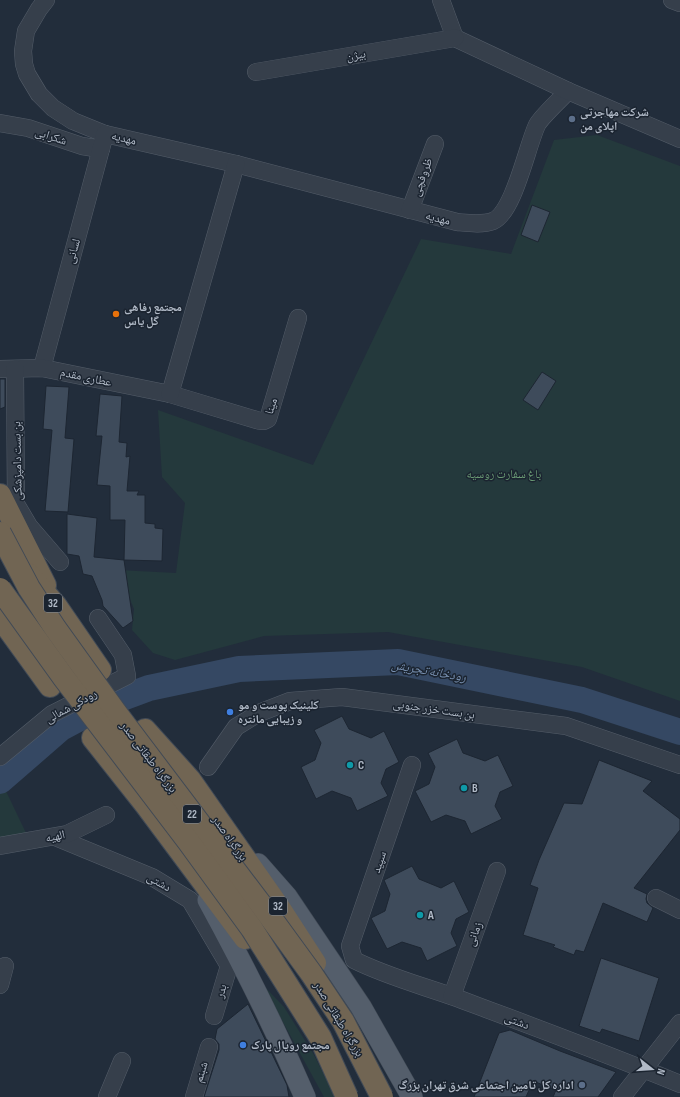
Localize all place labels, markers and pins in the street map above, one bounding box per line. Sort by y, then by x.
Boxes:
place label: شرکت مهاجرتی اپلای من [580,105,649,134]
marker: شرکت مهاجرتی اپلای من [567,114,577,124]
place label: مجتمع رفاهی گل یاس [124,300,182,329]
marker: مجتمع رفاهی گل یاس [111,309,121,319]
place label: کلینیک پوست و مو و زیبایی مانتره [238,698,320,727]
marker: کلینیک پوست و مو و زیبایی مانتره [225,707,235,717]
place label: C [358,758,364,773]
marker: C [345,760,355,770]
place label: B [472,781,478,796]
marker: B [459,783,469,793]
place label: A [427,908,434,923]
marker: A [415,910,425,920]
place label: مجتمع رویال پارک [251,1038,330,1053]
marker: مجتمع رویال پارک [238,1040,248,1050]
place label: اداره کل تامین اجتماعی شرق تهران بزرگ [399,1078,574,1093]
marker: اداره کل تامین اجتماعی شرق تهران بزرگ [577,1080,587,1090]

